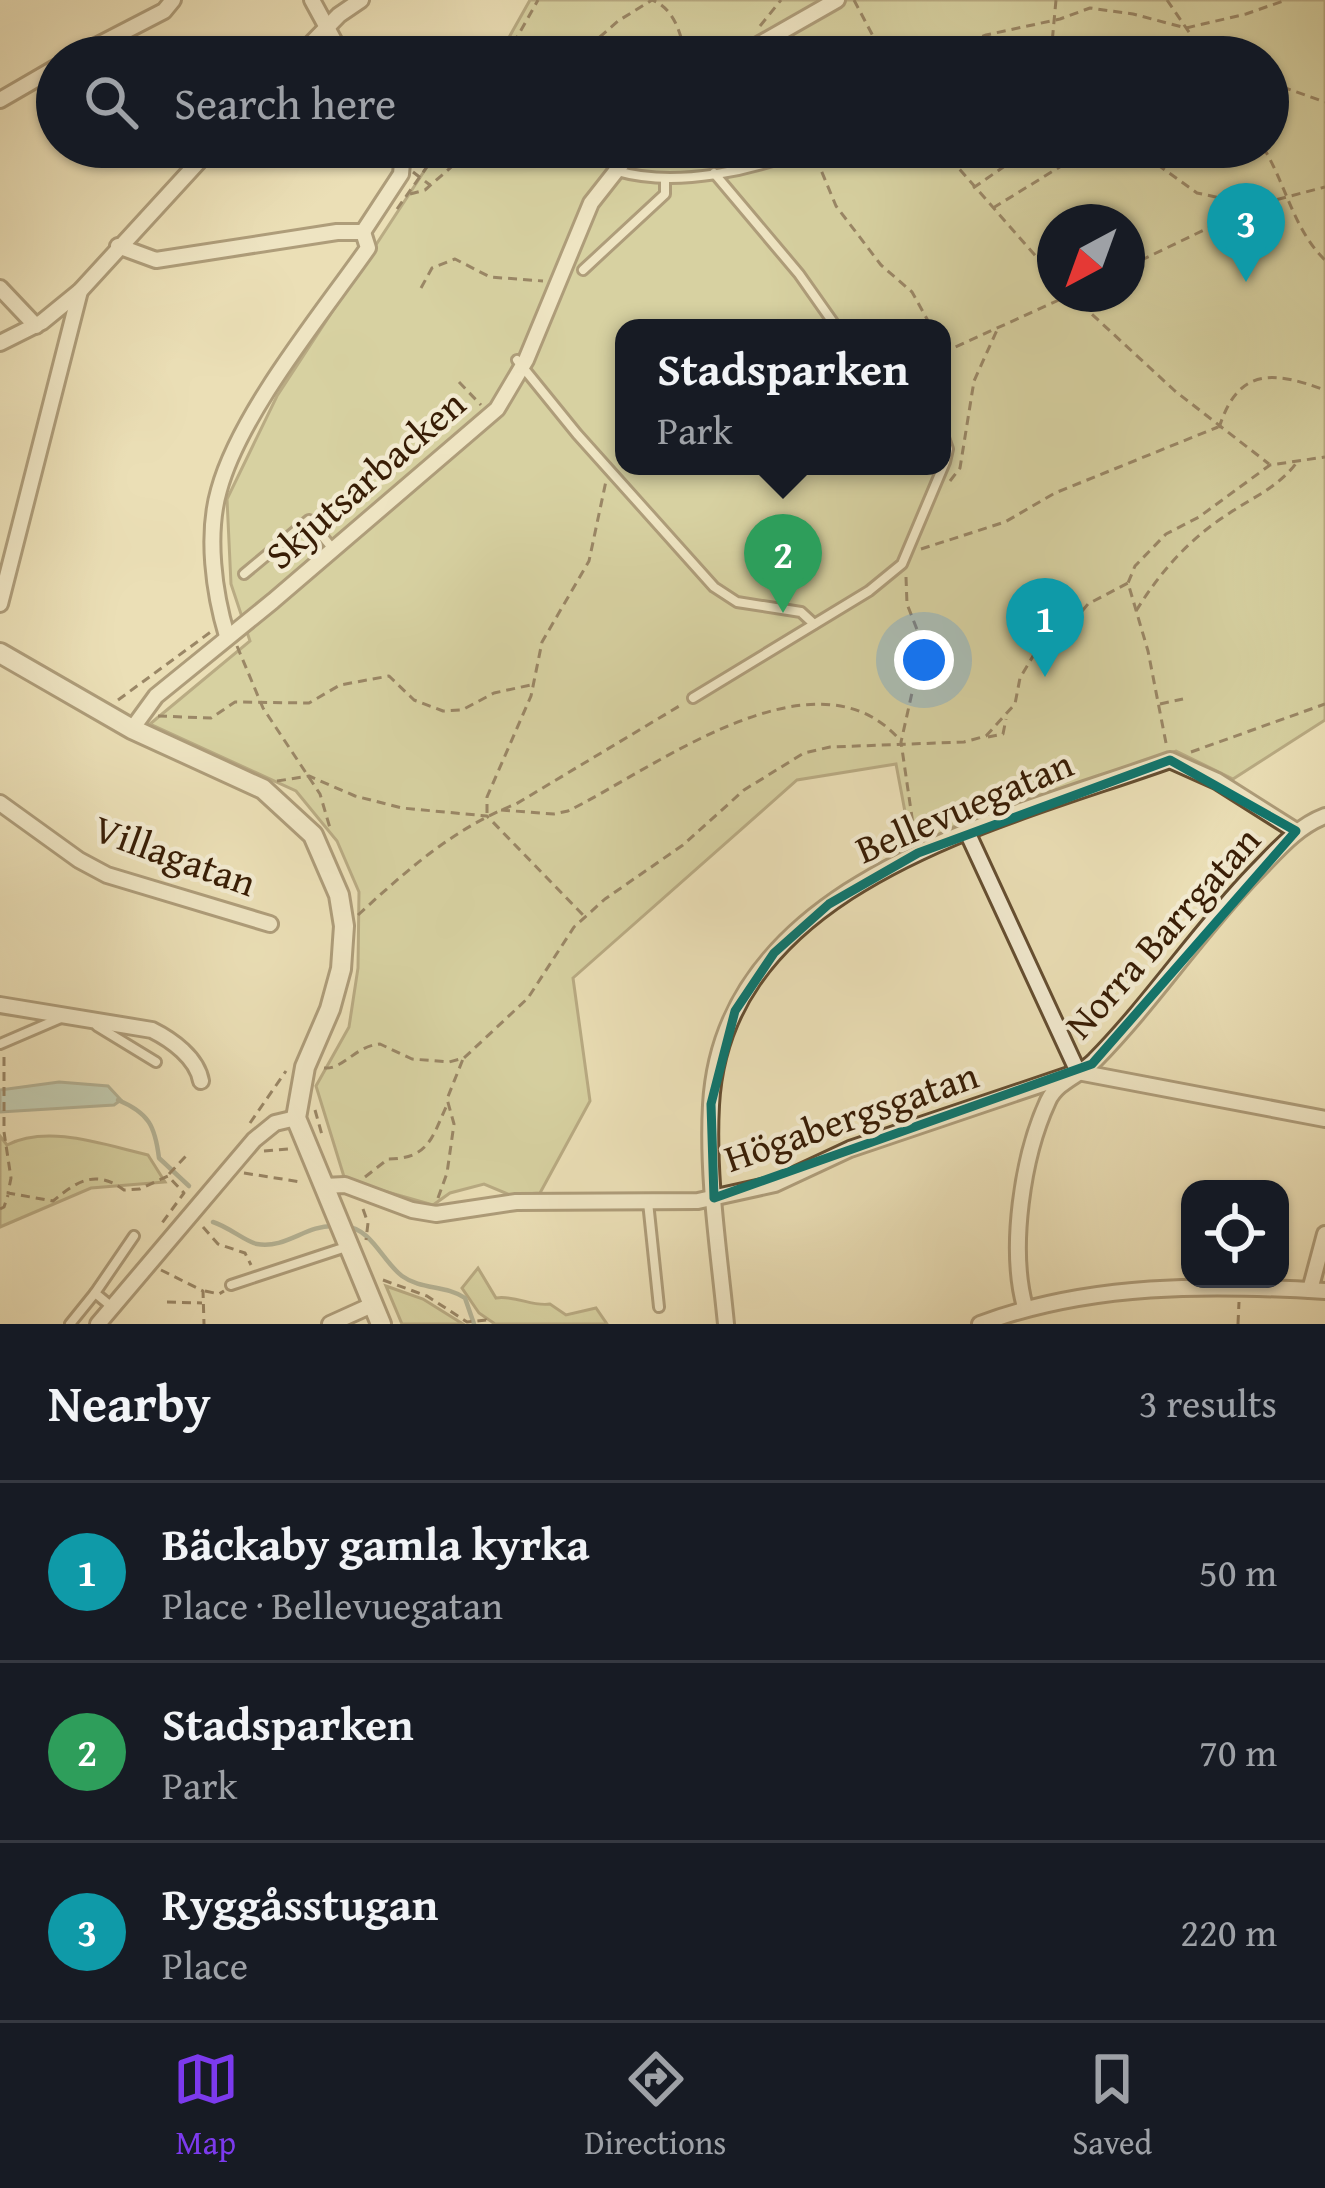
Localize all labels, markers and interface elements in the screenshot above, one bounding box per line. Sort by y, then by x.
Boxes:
search box [36,36,1289,168]
icon: search [78,69,144,135]
text: Search here [174,70,396,135]
pin: 3 [1207,183,1285,282]
north arrow [1037,204,1145,312]
popup [615,319,951,475]
text: Stadsparken [657,336,909,401]
street label: Skjutsarbacken [252,375,477,582]
text: Park [657,401,732,458]
pin: 2 [744,514,822,613]
pin: 1 [1006,578,1084,677]
your location [894,630,954,690]
street label: Bellevuegatan [846,734,1082,877]
street label: Villagatan [86,799,264,910]
street label: Norra Barrgatan [1051,813,1273,1051]
street label: Högabergsgatan [716,1045,985,1186]
map controls [1181,1180,1289,1288]
button: locate [1181,1180,1289,1288]
text: Nearby [48,1365,211,1440]
text: 3 results [1139,1374,1277,1431]
text: Bäckaby gamla kyrka [162,1511,589,1576]
text: 1 [77,1543,97,1600]
text: 50 m [1199,1543,1277,1600]
text: Place · Bellevuegatan [162,1576,503,1633]
text: Stadsparken [162,1691,414,1756]
text: 2 [77,1723,97,1780]
text: 70 m [1199,1723,1277,1780]
text: Park [162,1756,237,1813]
text: Ryggåsstugan [162,1871,438,1936]
text: 3 [77,1903,97,1960]
text: 220 m [1180,1903,1277,1960]
text: Place [162,1936,248,1993]
tab: Map [173,2046,239,2166]
tab: Directions [585,2046,726,2166]
tab: Saved [1072,2046,1152,2166]

